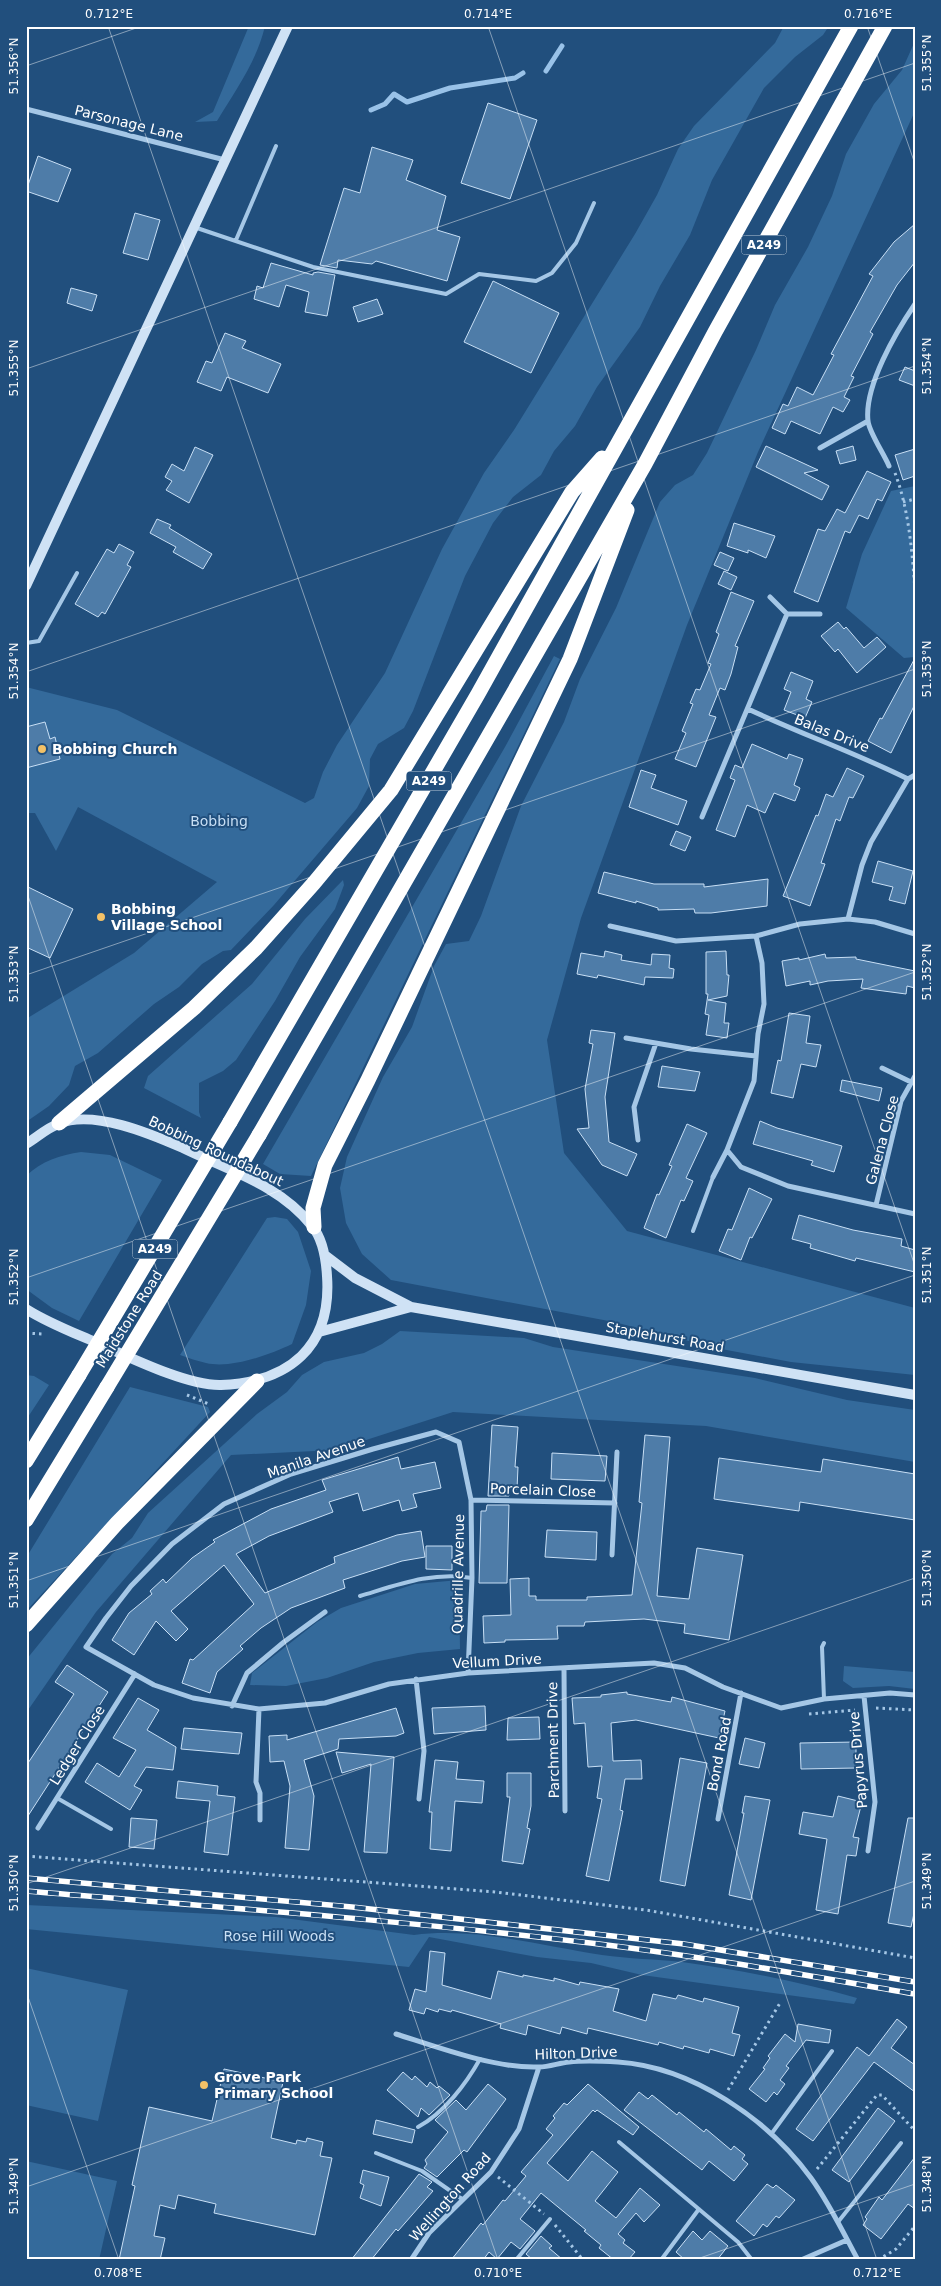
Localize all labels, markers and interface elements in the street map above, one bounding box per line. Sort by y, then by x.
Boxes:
text: 0.712°E [85,7,133,21]
text: 0.714°E [464,7,512,21]
text: 0.716°E [844,7,892,21]
text: 51.355°N [920,35,934,91]
text: 51.356°N [7,38,21,94]
street label: Parsonage Lane [73,102,185,144]
road number: A249 [742,236,786,254]
text: 51.354°N [920,338,934,394]
text: 51.355°N [7,340,21,396]
text: 51.353°N [920,641,934,697]
text: 51.354°N [7,643,21,699]
street label: Balas Drive [792,711,872,755]
place label: Bobbing Church [52,741,177,757]
marker: Bobbing Church [36,743,48,755]
road number: A249 [406,771,452,790]
park label: Bobbing [190,813,248,829]
place label: Bobbing Village School [111,901,222,933]
marker: Bobbing Village School [95,911,107,923]
text: 51.352°N [920,944,934,1000]
text: 51.353°N [7,946,21,1002]
street label: Galena Close [862,1094,902,1186]
street label: Bobbing Roundabout [146,1113,286,1189]
road number: A249 [132,1240,178,1258]
text: 51.351°N [920,1247,934,1303]
text: 51.352°N [7,1249,21,1305]
street label: Maidstone Road [93,1267,165,1371]
street label: Staplehurst Road [604,1319,726,1355]
street label: Manila Avenue [265,1433,367,1481]
street label: Porcelain Close [490,1480,596,1500]
street label: Quadrille Avenue [449,1514,467,1634]
text: 51.350°N [920,1550,934,1606]
text: 51.351°N [7,1552,21,1608]
street label: Vellum Drive [452,1651,542,1671]
street label: Parchment Drive [544,1681,562,1799]
street label: Ledger Close [46,1702,108,1788]
street label: Papyrus Drive [846,1711,870,1809]
street label: Bond Road [704,1715,734,1793]
text: 51.349°N [920,1853,934,1909]
text: 51.350°N [7,1855,21,1911]
park label: Rose Hill Woods [223,1928,335,1944]
street label: Hilton Drive [534,2044,618,2062]
place label: Grove Park Primary School [214,2069,333,2101]
marker: Grove Park Primary School [198,2079,210,2091]
street label: Wellington Road [406,2149,494,2245]
text: 51.348°N [920,2156,934,2212]
text: 51.349°N [7,2158,21,2214]
text: 0.708°E [94,2266,142,2280]
text: 0.710°E [474,2266,522,2280]
text: 0.712°E [853,2266,901,2280]

